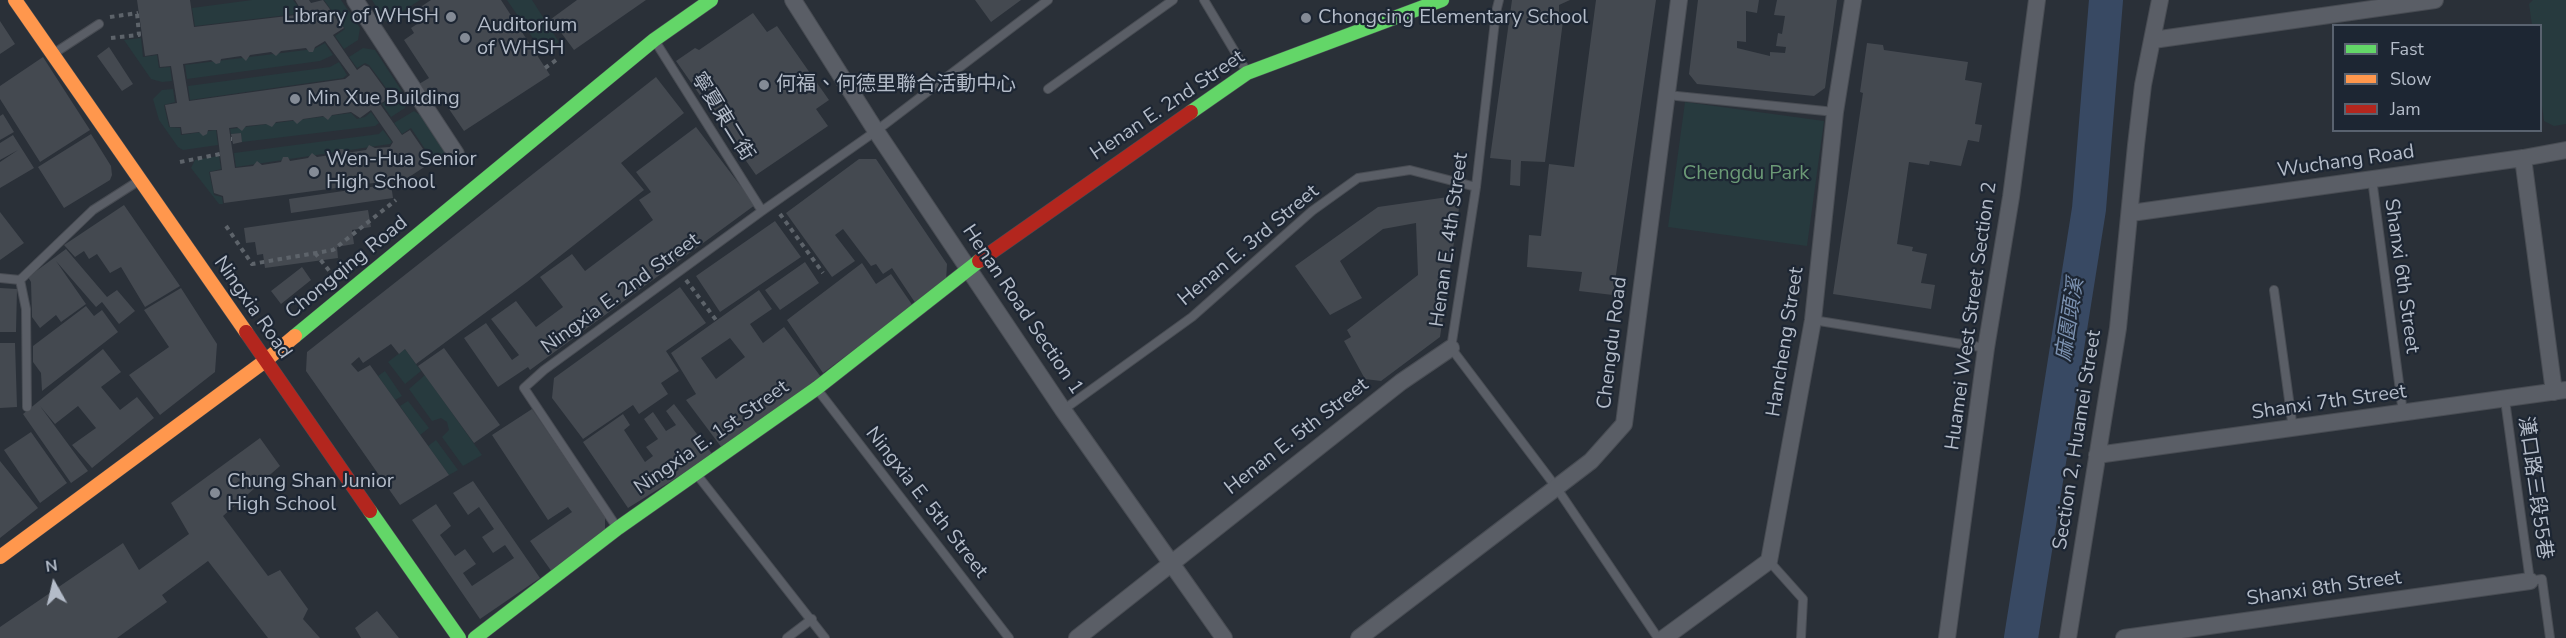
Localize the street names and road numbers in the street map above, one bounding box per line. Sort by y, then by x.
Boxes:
street label: Henan E. 2nd Street [1086,46,1250,166]
street label: 寧夏東二街 [685,68,759,166]
street label: Wuchang Road [2276,140,2416,184]
street label: Henan E. 4th Street [1426,151,1474,329]
street label: Henan E. 3rd Street [1174,180,1324,312]
street label: Huamei West Street Section 2 [1941,180,2003,452]
street label: Shanxi 6th Street [2378,197,2424,355]
street label: Chongqing Road [281,211,413,325]
street label: Henan Road Section 1 [956,221,1088,399]
street label: Ningxia E. 2nd Street [537,229,705,359]
street label: Ningxia Road [208,252,296,364]
street label: Hancheng Street [1762,265,1810,419]
street label: Chengdu Road [1593,275,1633,411]
street label: Section 2, Huamei Street [2049,328,2107,552]
street label: Henan E. 5th Street [1220,373,1374,501]
street label: Ningxia E. 1st Street [630,376,794,500]
street label: Shanxi 7th Street [2250,380,2408,426]
street label: 漢口路三段55巷 [2512,415,2556,561]
street label: Ningxia E. 5th Street [860,423,992,583]
street label: Shanxi 8th Street [2245,566,2403,612]

